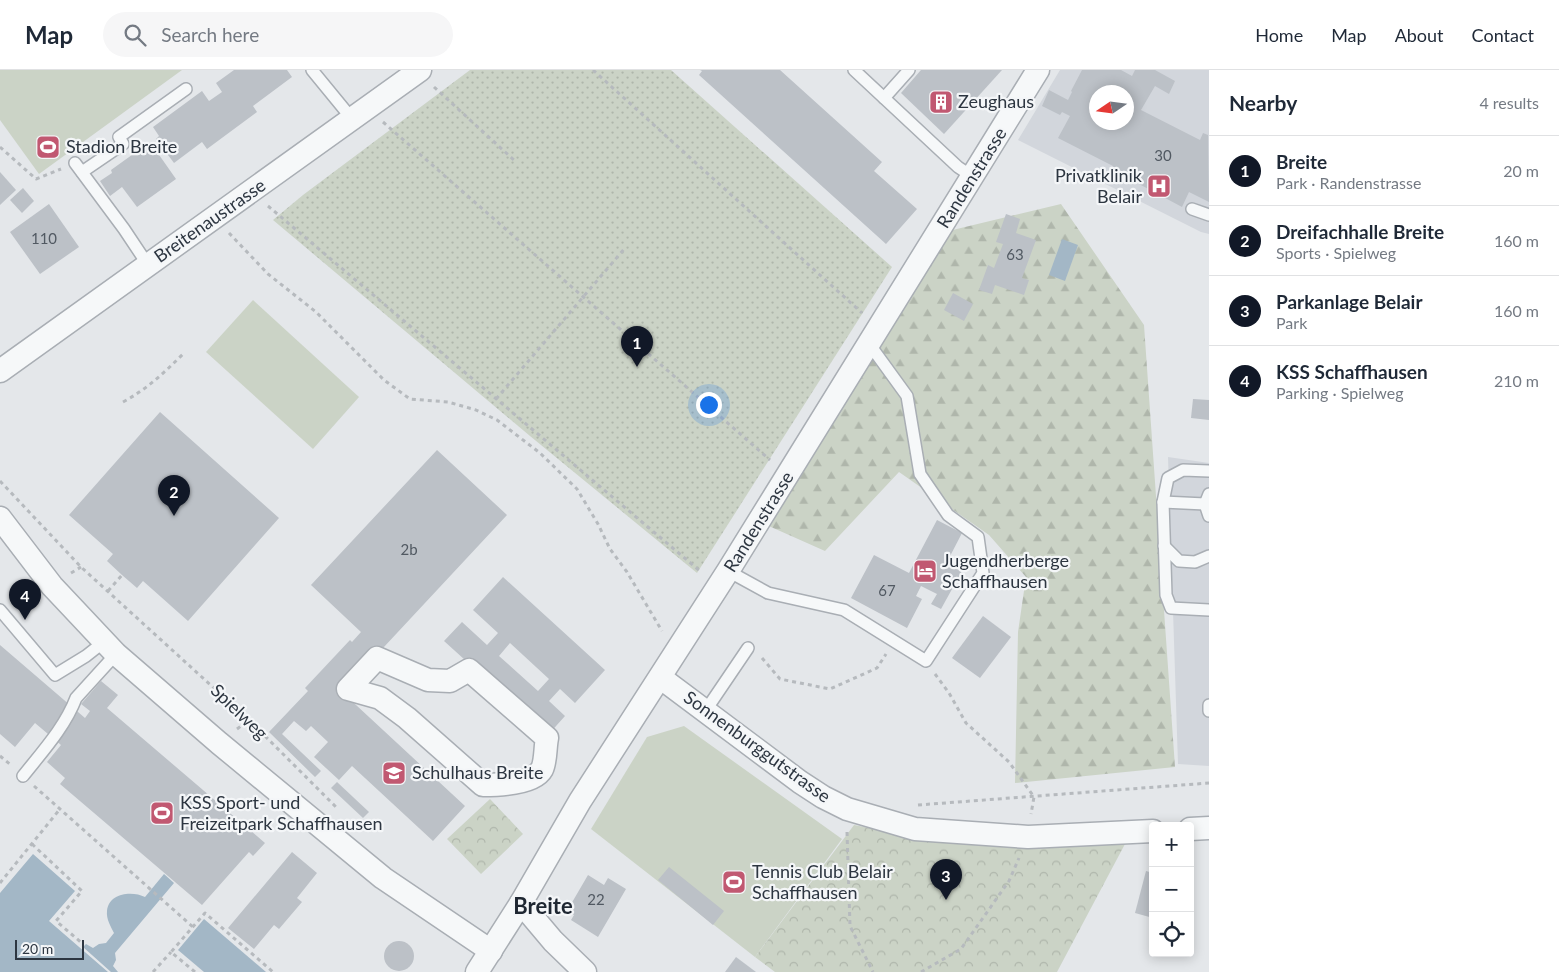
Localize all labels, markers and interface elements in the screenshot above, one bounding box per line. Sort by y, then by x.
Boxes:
search box [103,12,453,57]
text: Map [25,20,73,49]
icon: search [121,21,149,49]
text: Search here [161,23,259,46]
text: Home [1255,24,1303,46]
text: Map [1331,24,1367,46]
text: About [1395,24,1444,46]
text: Contact [1472,24,1534,46]
north arrow [1089,85,1134,130]
building icon: Zeughaus [928,89,954,115]
place label: Zeughaus [958,90,1034,112]
text: Nearby [1229,90,1297,115]
text: 4 results [1479,93,1539,112]
street label: Randenstrasse [931,123,1011,232]
sports icon: Stadion Breite [35,134,61,160]
place label: Stadion Breite [66,135,177,157]
house number: 30 [1154,146,1172,164]
text: Breite [1276,150,1327,173]
text: 1 [1240,161,1250,180]
text: 20 m [1503,161,1539,180]
place label: Privatklinik Belair [1055,164,1143,207]
hospital icon: Privatklinik Belair [1146,173,1172,199]
text: Park · Randenstrasse [1276,173,1421,192]
street label: Breitenaustrasse [149,174,269,267]
text: Dreifachhalle Breite [1276,220,1444,243]
house number: 110 [31,229,57,247]
text: 2 [1240,231,1250,250]
text: 160 m [1494,231,1539,250]
text: Sports · Spielweg [1276,243,1396,262]
house number: 63 [1006,245,1024,263]
text: Parkanlage Belair [1276,290,1423,313]
text: 3 [1240,301,1250,320]
text: 160 m [1494,301,1539,320]
text: Park [1276,313,1307,332]
pin: 1 [621,326,653,367]
text: KSS Schaffhausen [1276,360,1428,383]
text: 4 [1240,371,1250,390]
text: 210 m [1494,371,1539,390]
text: Parking · Spielweg [1276,383,1403,402]
your location [696,392,722,418]
street label: Randenstrasse [718,467,798,576]
pin: 2 [158,475,190,516]
house number: 2b [400,540,418,558]
place label: Jugendherberge Schaffhausen [942,549,1069,592]
hotel icon: Jugendherberge Schaffhausen [912,558,938,584]
pin: 4 [9,579,41,620]
house number: 67 [878,581,896,599]
street label: Spielweg [207,679,273,744]
street label: Sonnenburggutstrasse [680,686,835,807]
school or university icon: Schulhaus Breite [381,760,407,786]
place label: Schulhaus Breite [412,761,543,783]
place label: KSS Sport- und Freizeitpark Schaffhausen [180,791,383,834]
sports icon: KSS Sport- und Freizeitpark Schaffhausen [149,800,175,826]
map controls [1149,822,1194,957]
button: + [1149,822,1194,867]
pin: 3 [930,859,962,900]
place label: Tennis Club Belair Schaffhausen [752,860,893,903]
button: − [1149,867,1194,912]
sports icon: Tennis Club Belair Schaffhausen [721,869,747,895]
house number: 22 [587,890,605,908]
district label: Breite [513,892,573,919]
button: locate [1149,912,1194,957]
scale bar [15,937,84,960]
text: 20 m [22,940,53,957]

